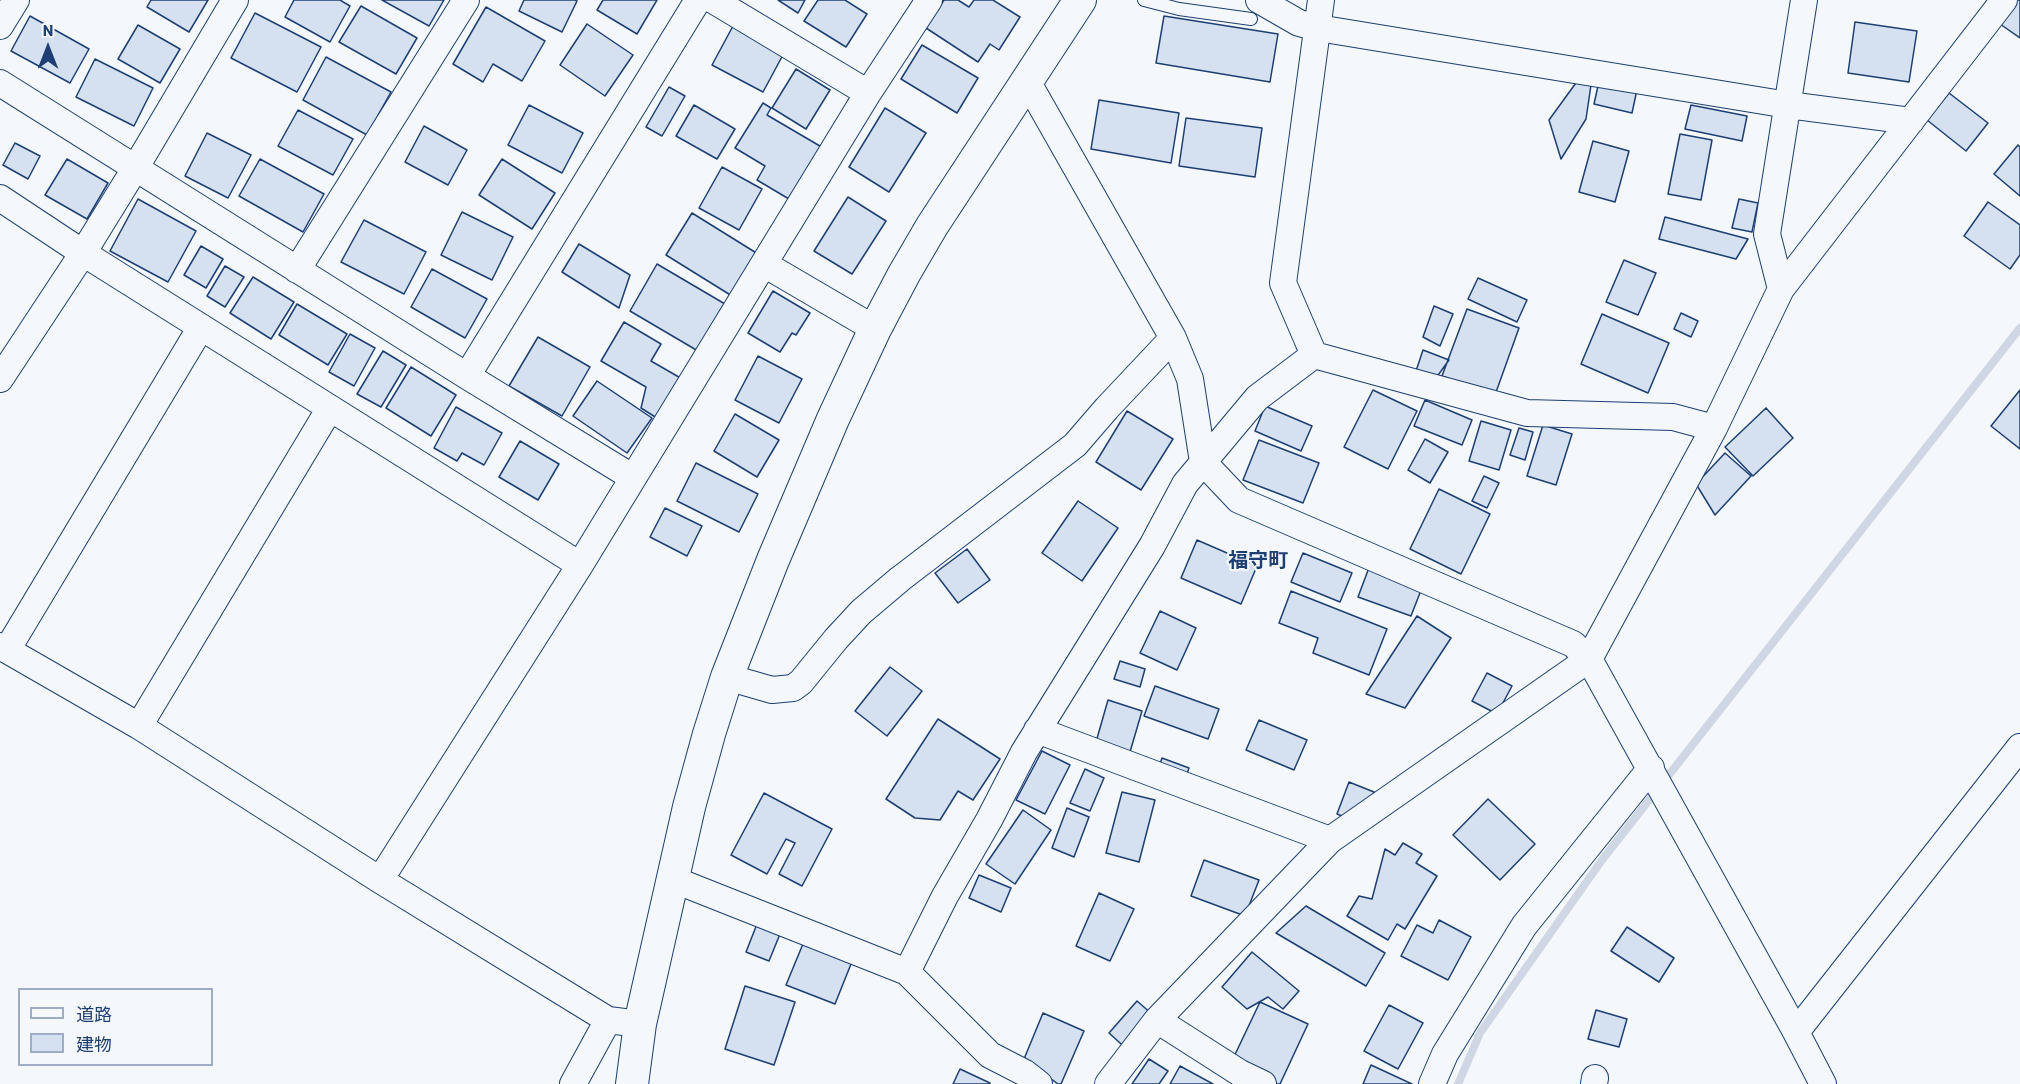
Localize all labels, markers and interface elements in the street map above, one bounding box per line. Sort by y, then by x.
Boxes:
north arrow [18,18,78,78]
text: N [43,20,53,39]
district label: 福守町 [1228,548,1288,572]
legend [18,988,213,1066]
text: 道路 [76,1003,112,1025]
text: 建物 [76,1033,112,1055]

